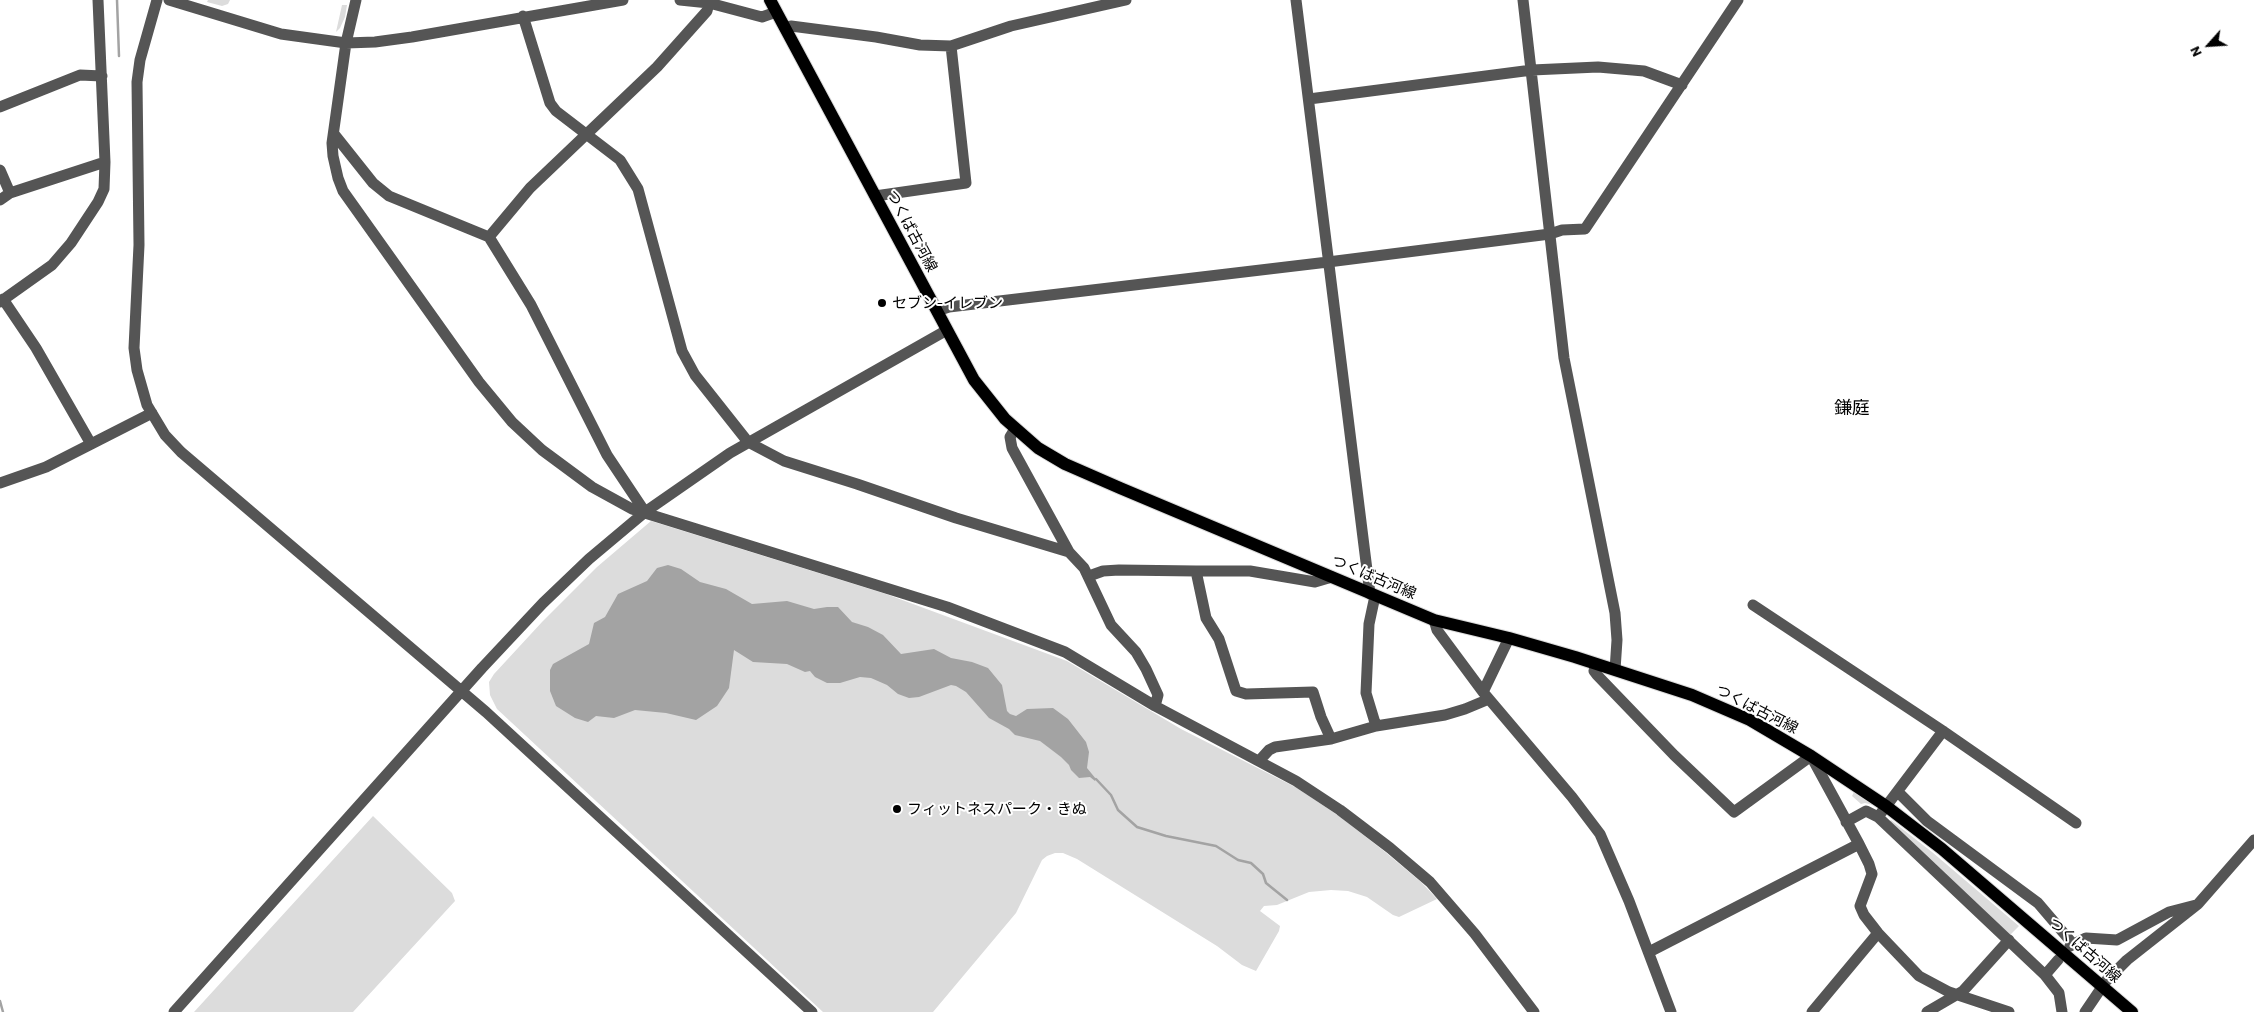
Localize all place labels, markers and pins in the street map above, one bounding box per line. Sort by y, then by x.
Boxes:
place label: セブン-イレブン [892,294,1003,312]
marker: セブン-イレブン [876,297,888,309]
place label: フィットネスパーク・きぬ [907,800,1087,818]
marker: フィットネスパーク・きぬ [891,803,903,815]

